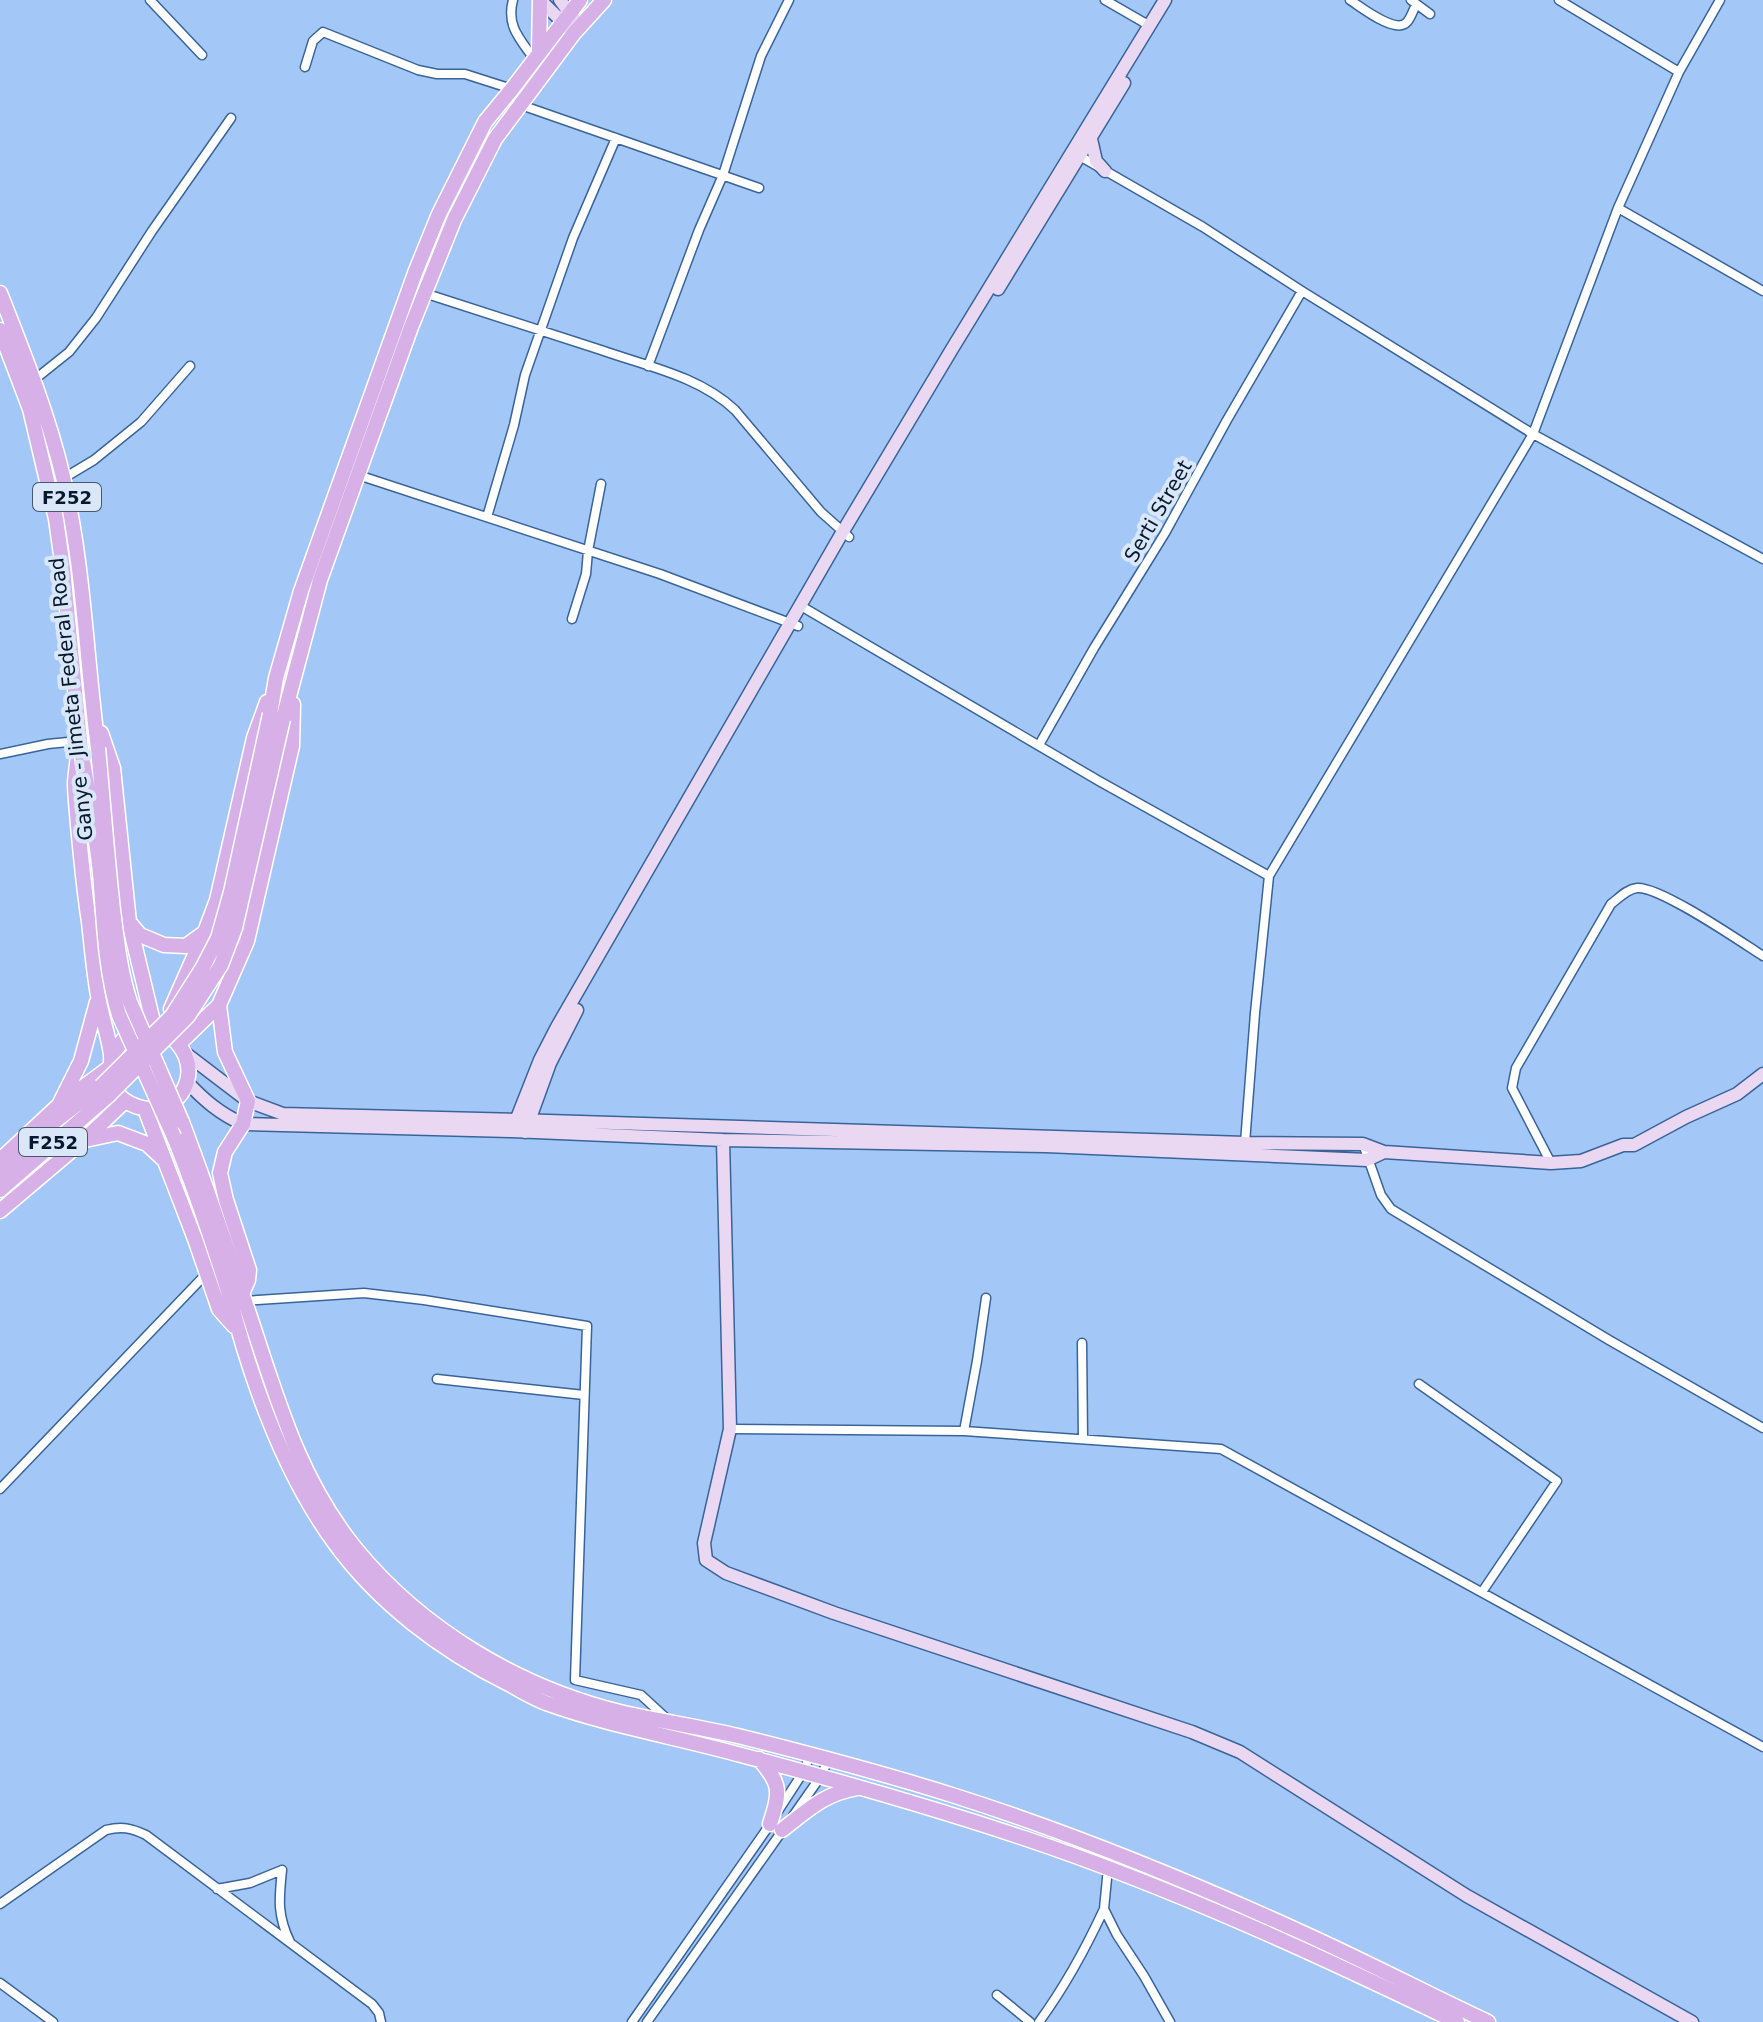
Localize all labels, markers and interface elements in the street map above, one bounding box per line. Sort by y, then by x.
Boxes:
street label: Serti Street [1119,456,1197,566]
road number: F252 [33,483,101,511]
street label: Ganye - Jimeta Federal Road [44,556,98,842]
road number: F252 [19,1128,87,1156]

